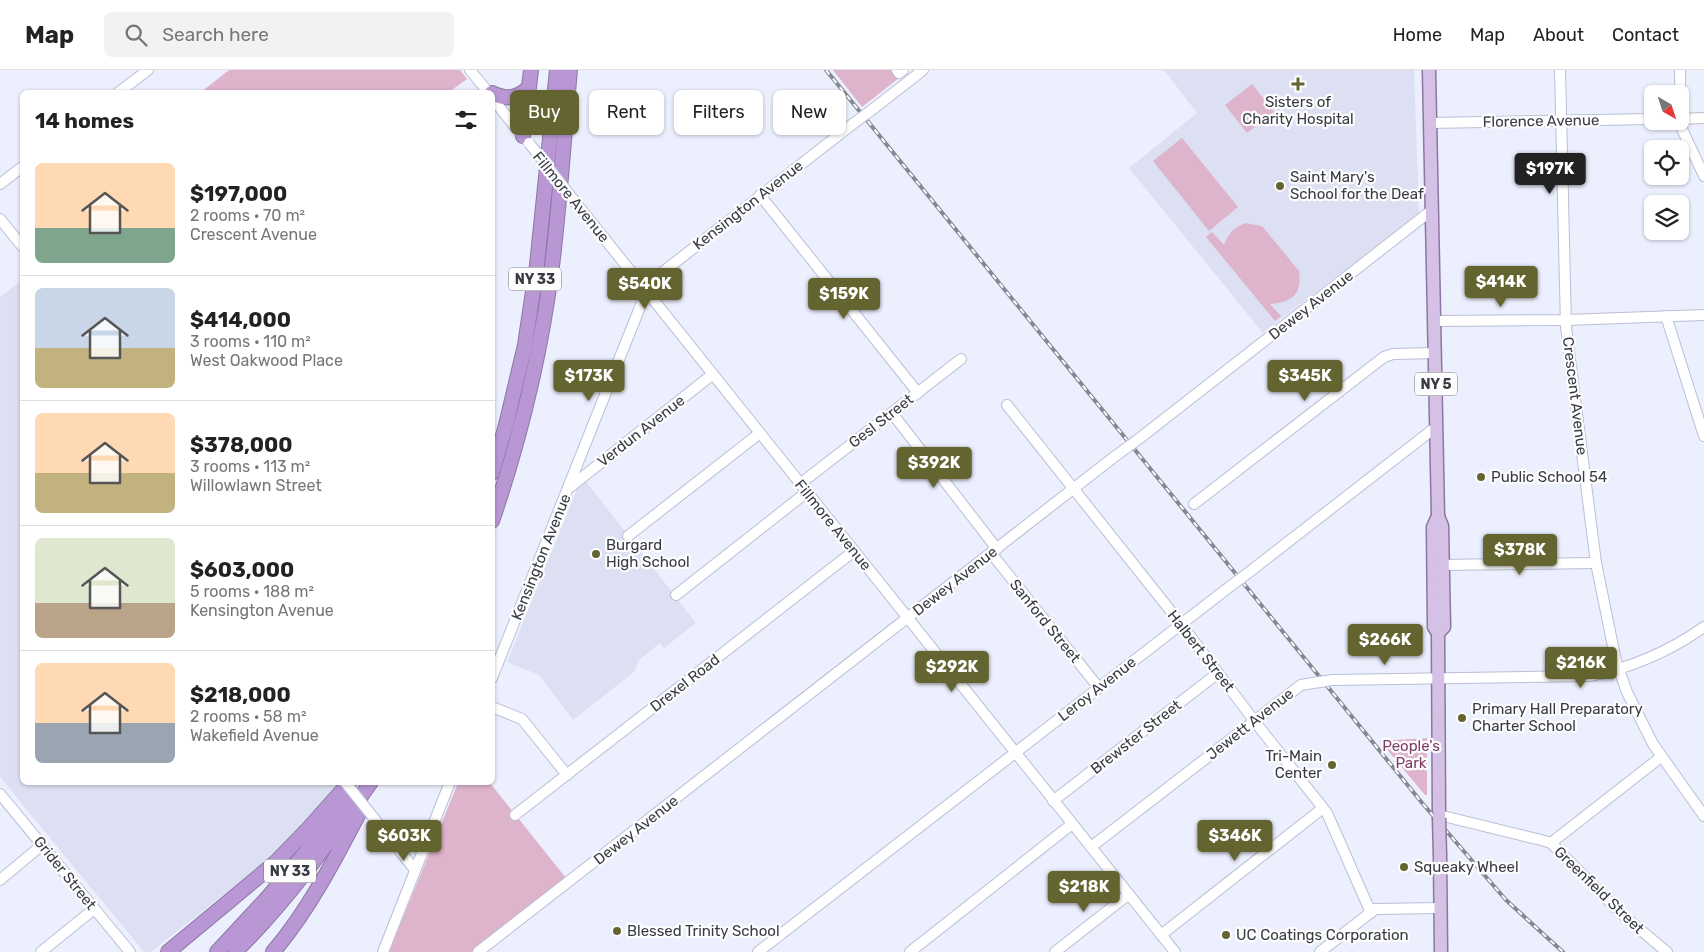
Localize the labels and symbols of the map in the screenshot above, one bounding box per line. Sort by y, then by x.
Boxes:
marker: Sisters of Charity Hospital [1291,77,1305,91]
north arrow [1644,85,1689,130]
place label: Sisters of Charity Hospital [1242,93,1354,128]
street label: Florence Avenue [1483,111,1599,131]
street label: Fillmore Avenue [529,148,613,246]
pin: $197K [1515,152,1585,195]
street label: Kensington Avenue [689,156,807,254]
place label: Saint Mary's School for the Deaf [1290,168,1424,203]
marker: Saint Mary's School for the Deaf [1274,180,1286,192]
street label: Dewey Avenue [1265,266,1357,344]
pin: $414K [1466,266,1536,308]
road number: NY 33 [509,268,561,290]
pin: $540K [610,268,680,310]
pin: $159K [809,278,879,320]
street label: Crescent Avenue [1559,336,1591,456]
pin: $173K [554,360,624,402]
pin: $345K [1270,360,1340,402]
road number: NY 5 [1415,372,1457,396]
street label: Gesl Street [845,390,917,452]
street label: Verdun Avenue [594,391,688,471]
pin: $392K [899,446,969,489]
place label: Public School 54 [1491,468,1607,486]
marker: Public School 54 [1475,471,1487,483]
street label: Fillmore Avenue [791,476,875,574]
street label: Kensington Avenue [507,491,575,623]
pin: $378K [1485,534,1555,576]
place label: Burgard High School [606,536,690,571]
street label: Dewey Avenue [909,542,1001,620]
marker: Burgard High School [590,548,602,560]
street label: Sanford Street [1006,576,1084,667]
street label: Halbert Street [1164,607,1239,695]
pin: $266K [1350,624,1420,666]
pin: $216K [1546,646,1616,689]
street label: Drexel Road [647,650,723,716]
pin: $292K [917,650,987,693]
street label: Leroy Avenue [1054,653,1140,725]
street label: Jewett Avenue [1203,684,1297,764]
street label: Brewster Street [1087,696,1185,778]
place label: Primary Hall Preparatory Charter School [1472,700,1643,735]
marker: Primary Hall Preparatory Charter School [1456,712,1468,724]
park label: People's Park [1382,737,1440,772]
place label: Tri-Main Center [1265,747,1322,782]
marker: Tri-Main Center [1326,759,1338,771]
street label: Dewey Avenue [590,791,682,869]
pin: $603K [369,820,439,862]
pin: $346K [1200,820,1270,862]
street label: Grider Street [30,833,100,913]
street label: Greenfield Street [1550,843,1648,937]
place label: Squeaky Wheel [1414,858,1519,876]
road number: NY 33 [264,859,316,882]
marker: Squeaky Wheel [1398,861,1410,873]
pin: $218K [1049,870,1119,913]
place label: Blessed Trinity School [627,922,780,940]
marker: Blessed Trinity School [611,925,623,937]
place label: UC Coatings Corporation [1236,926,1409,944]
marker: UC Coatings Corporation [1220,929,1232,941]

